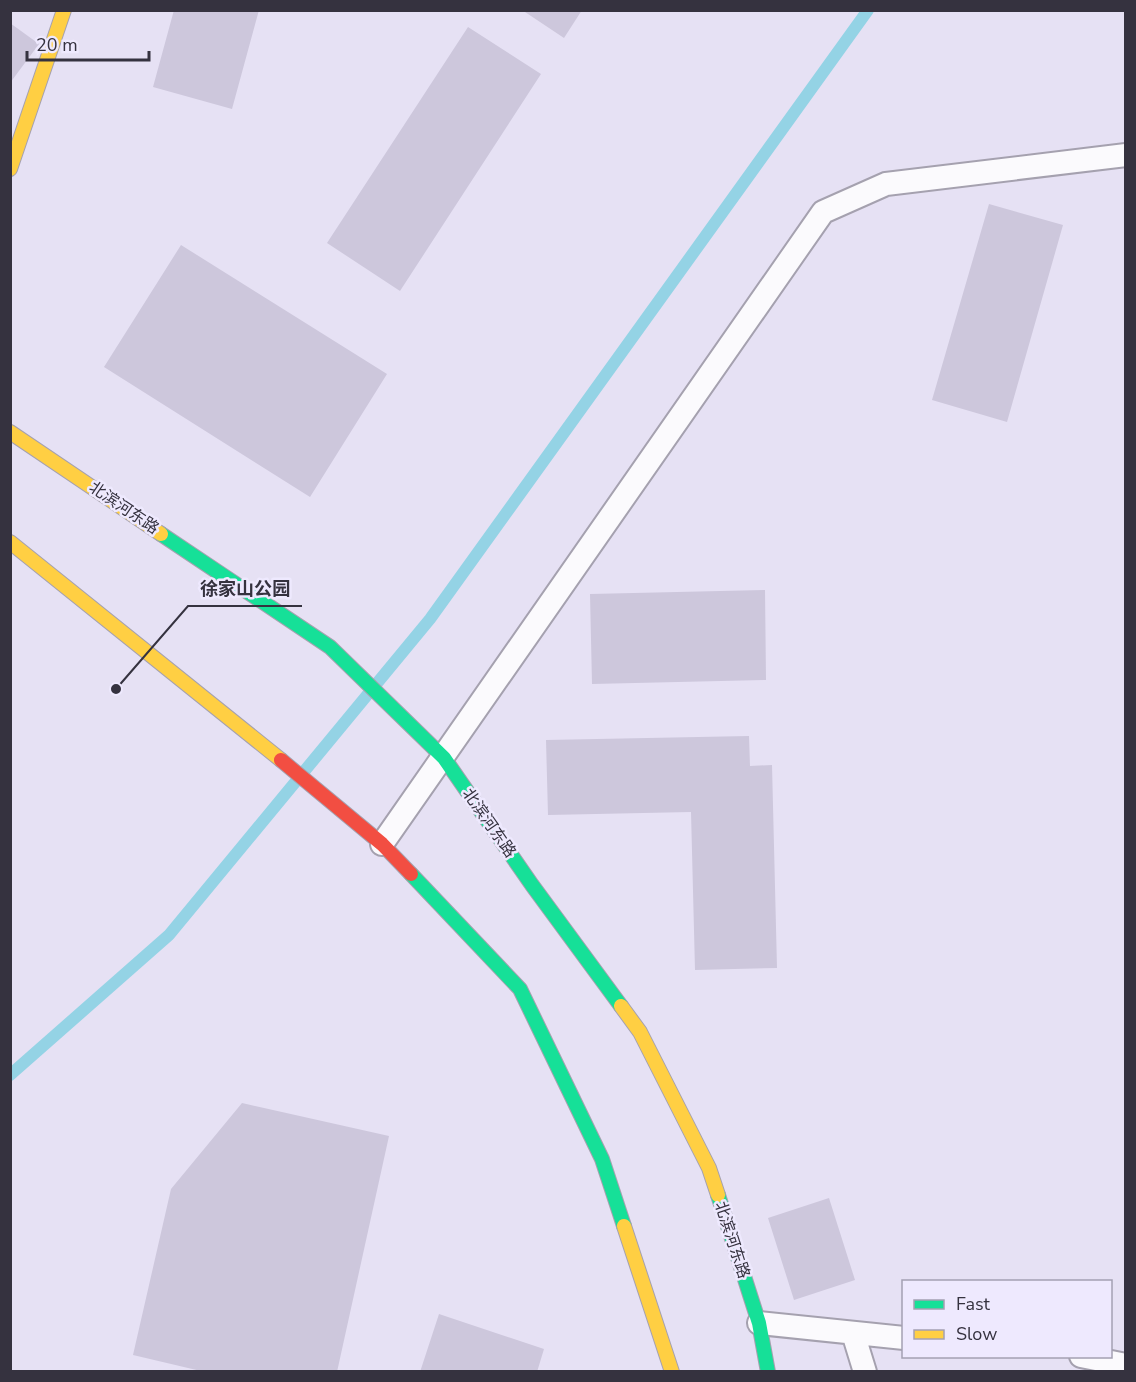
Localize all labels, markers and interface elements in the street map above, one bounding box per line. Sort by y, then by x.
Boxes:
scale bar [27,24,148,62]
text: 20 m [36,33,78,57]
street label: 北滨河东路 [85,477,163,539]
callout: 徐家山公园 [188,570,302,606]
text: 徐家山公园 [200,577,290,601]
street label: 北滨河东路 [457,784,521,862]
street label: 北滨河东路 [709,1199,755,1281]
legend [902,1280,1112,1358]
text: Fast [956,1292,991,1316]
text: Slow [956,1322,997,1346]

